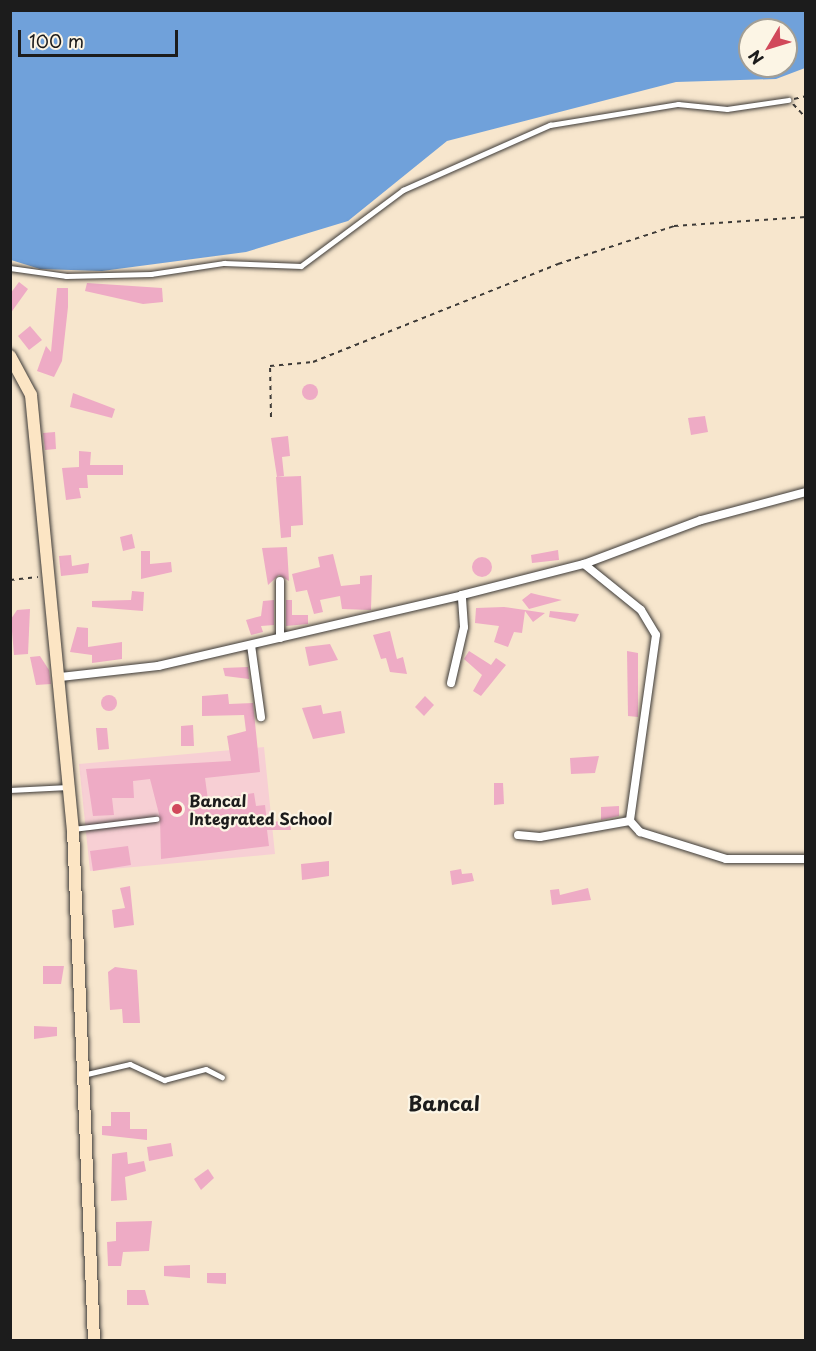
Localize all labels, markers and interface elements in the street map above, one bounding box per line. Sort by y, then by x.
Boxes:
scale bar [21,18,182,56]
north arrow [738,18,798,78]
text: 100 m [29,27,84,54]
text: N [742,45,769,70]
place label: Bancal Integrated School [189,790,333,828]
marker: Bancal Integrated School [170,802,184,816]
district label: Bancal [408,1091,480,1115]

